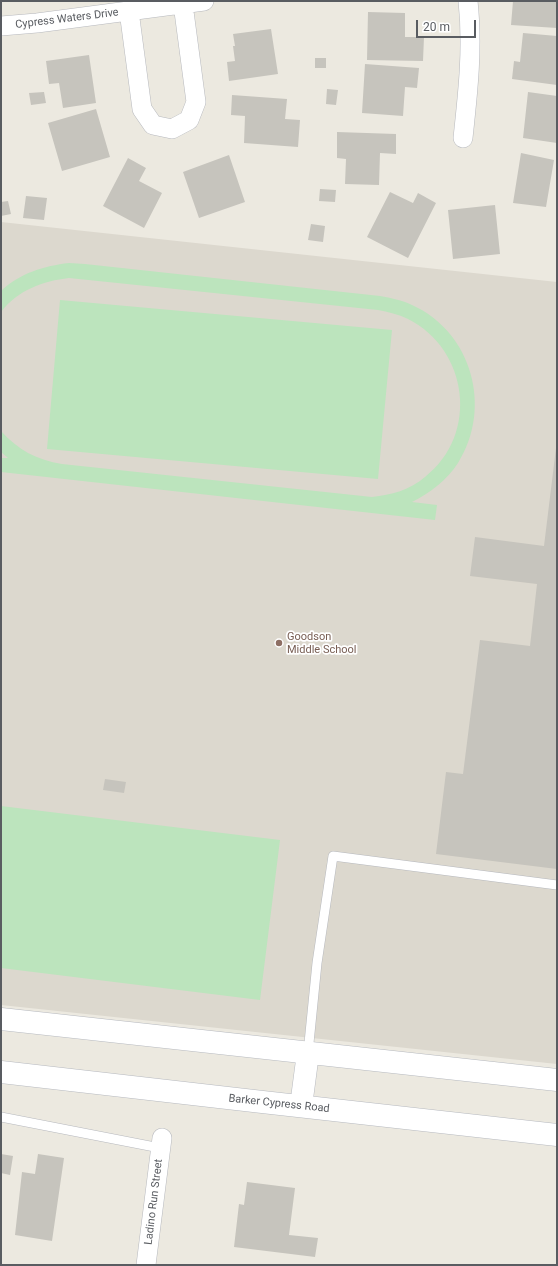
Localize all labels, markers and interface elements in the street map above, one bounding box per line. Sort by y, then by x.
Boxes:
street label: Cypress Waters Drive [15,6,119,32]
scale bar [418,12,478,38]
text: 20 m [423,20,450,34]
place label: Goodson Middle School [287,630,356,656]
marker: Goodson Middle School [274,638,284,648]
street label: Barker Cypress Road [228,1092,330,1116]
street label: Ladino Run Street [142,1158,166,1246]

